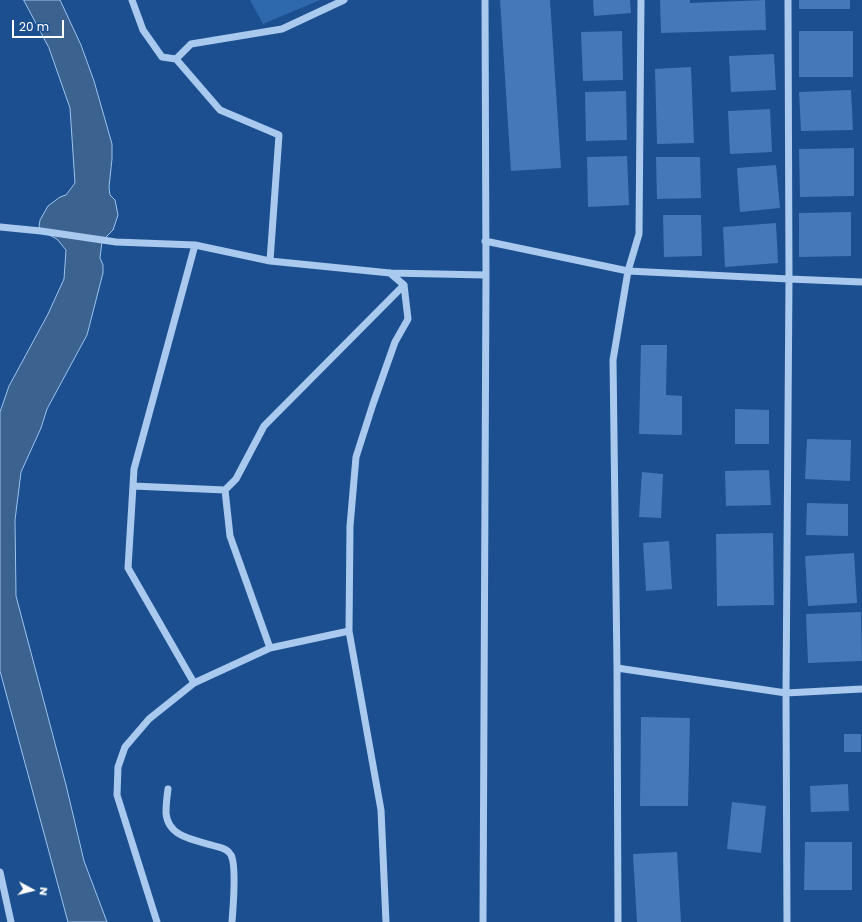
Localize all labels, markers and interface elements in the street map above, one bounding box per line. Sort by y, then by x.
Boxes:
scale bar [14,12,66,38]
text: 20 m [19,18,49,35]
north arrow [12,870,52,910]
text: N [35,886,52,897]

